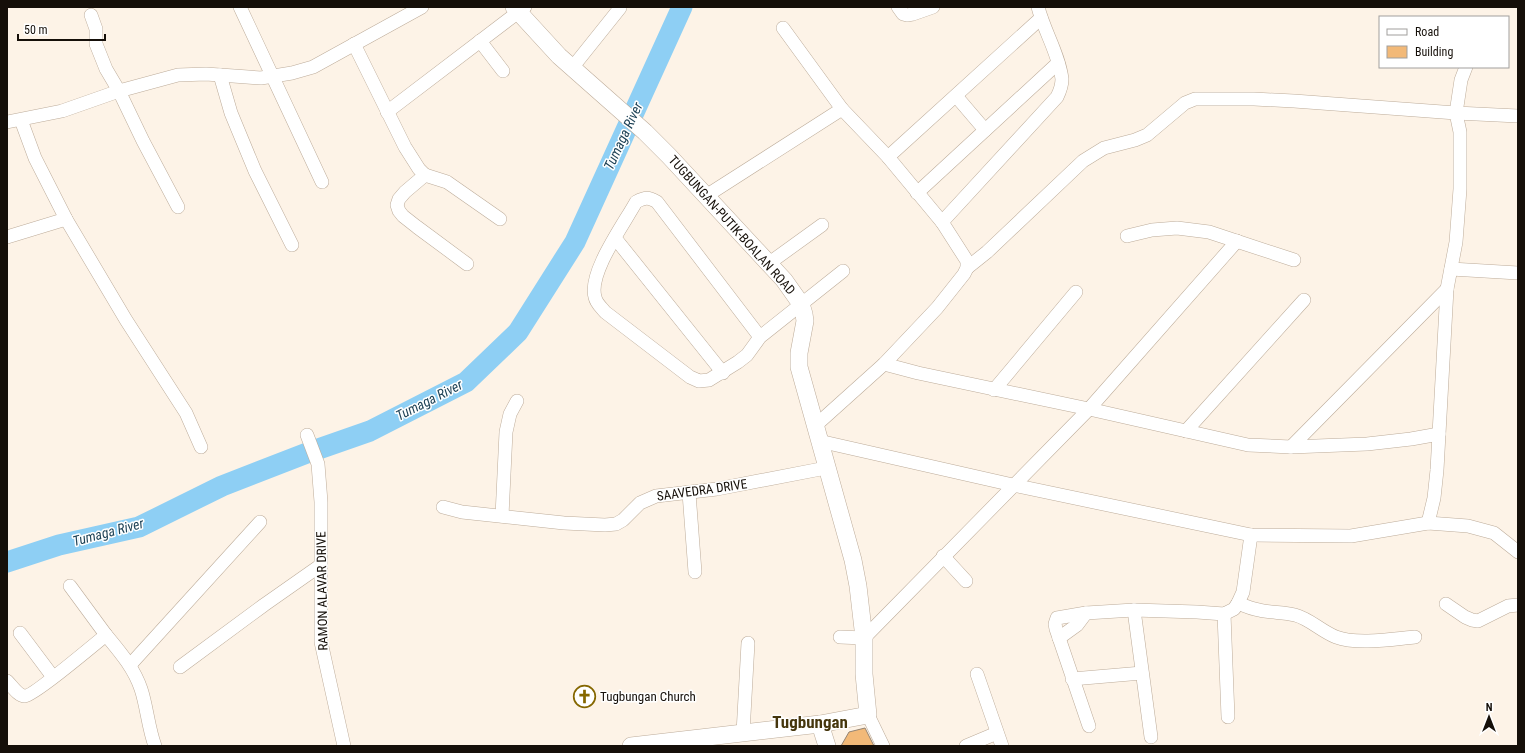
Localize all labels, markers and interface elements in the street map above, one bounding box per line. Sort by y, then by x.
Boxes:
scale bar [18,16,105,42]
legend [1379,16,1509,68]
text: 50 m [24,23,48,37]
text: Road [1415,25,1439,39]
text: Building [1415,45,1453,59]
water label: Tumaga River [600,99,646,172]
street label: TUGBUNGAN-PUTIK-BOALAN ROAD [666,152,798,298]
water label: Tumaga River [393,376,466,424]
street label: SAAVEDRA DRIVE [656,476,748,504]
water label: Tumaga River [71,515,146,549]
street label: RAMON ALAVAR DRIVE [313,531,331,651]
church icon: Tugbungan Church [572,683,598,709]
place label: Tugbungan Church [600,689,696,704]
north arrow [1469,697,1509,737]
text: N [1486,701,1493,714]
district label: Tugbungan [772,712,848,732]

